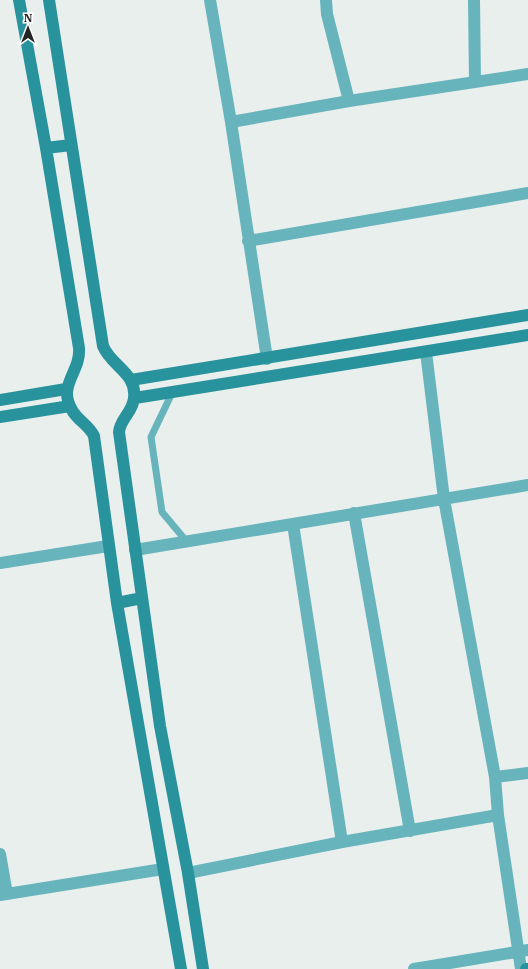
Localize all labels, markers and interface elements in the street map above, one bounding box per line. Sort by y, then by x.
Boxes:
north arrow [8,8,48,48]
text: N [24,11,33,25]

